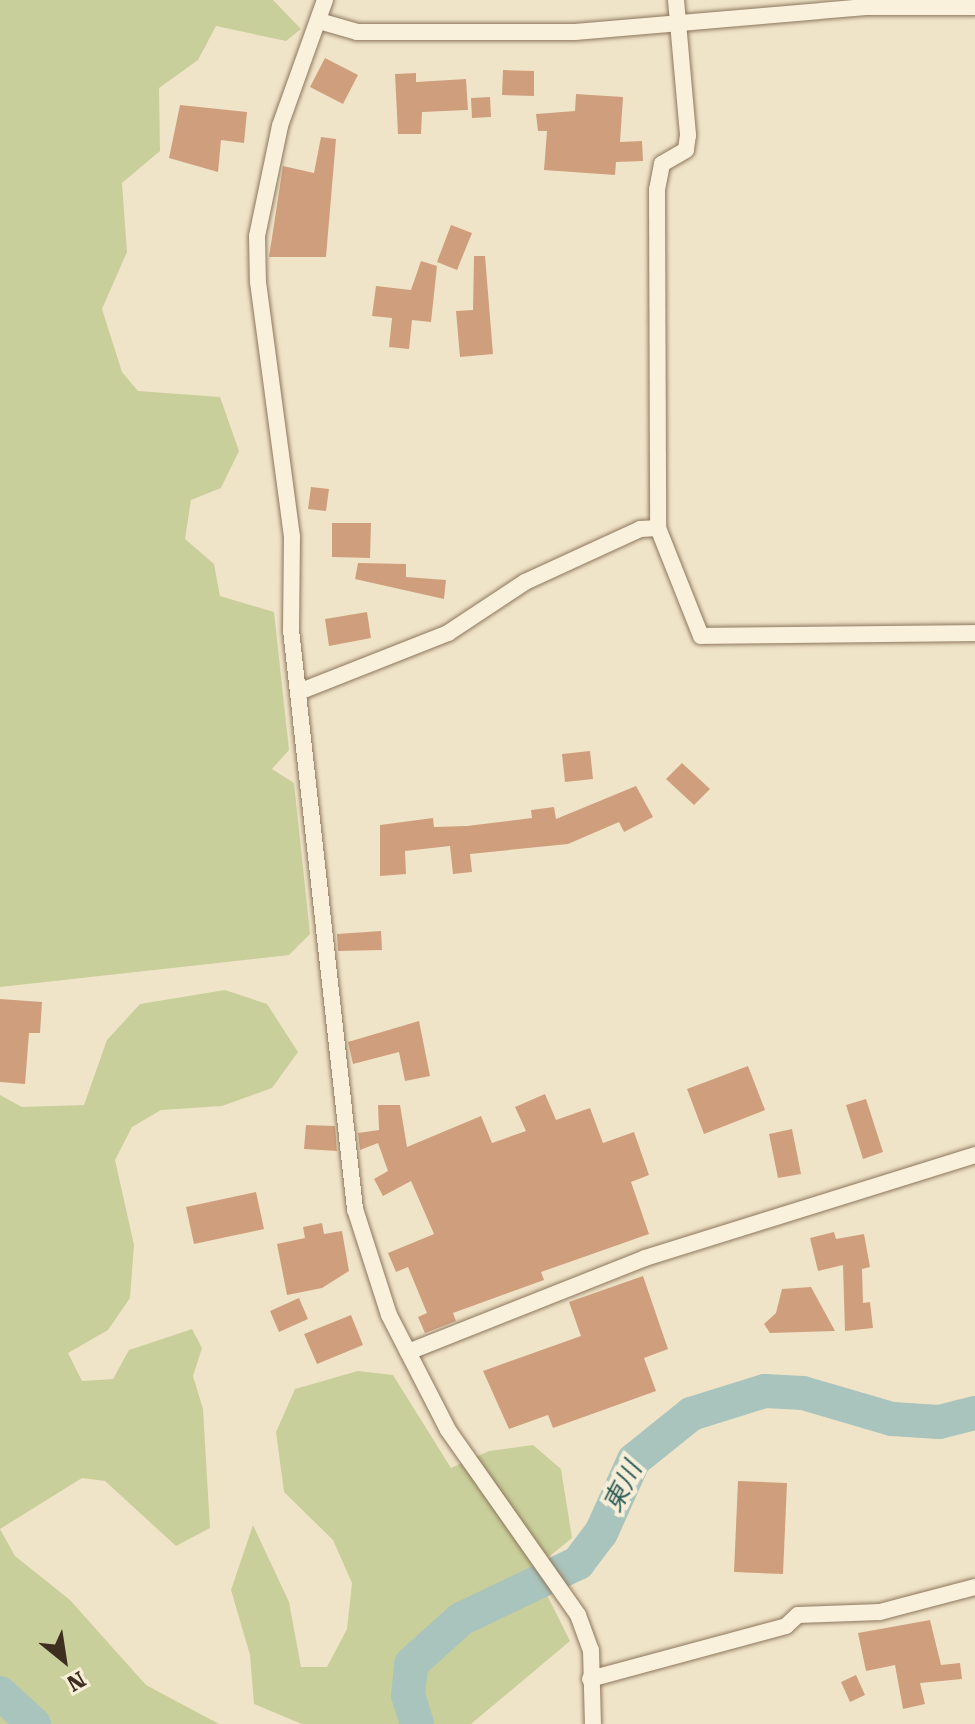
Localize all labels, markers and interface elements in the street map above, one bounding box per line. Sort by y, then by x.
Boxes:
water label: 東川 [597,1457,649,1517]
north arrow [24,1620,104,1700]
text: N [63,1666,90,1696]

